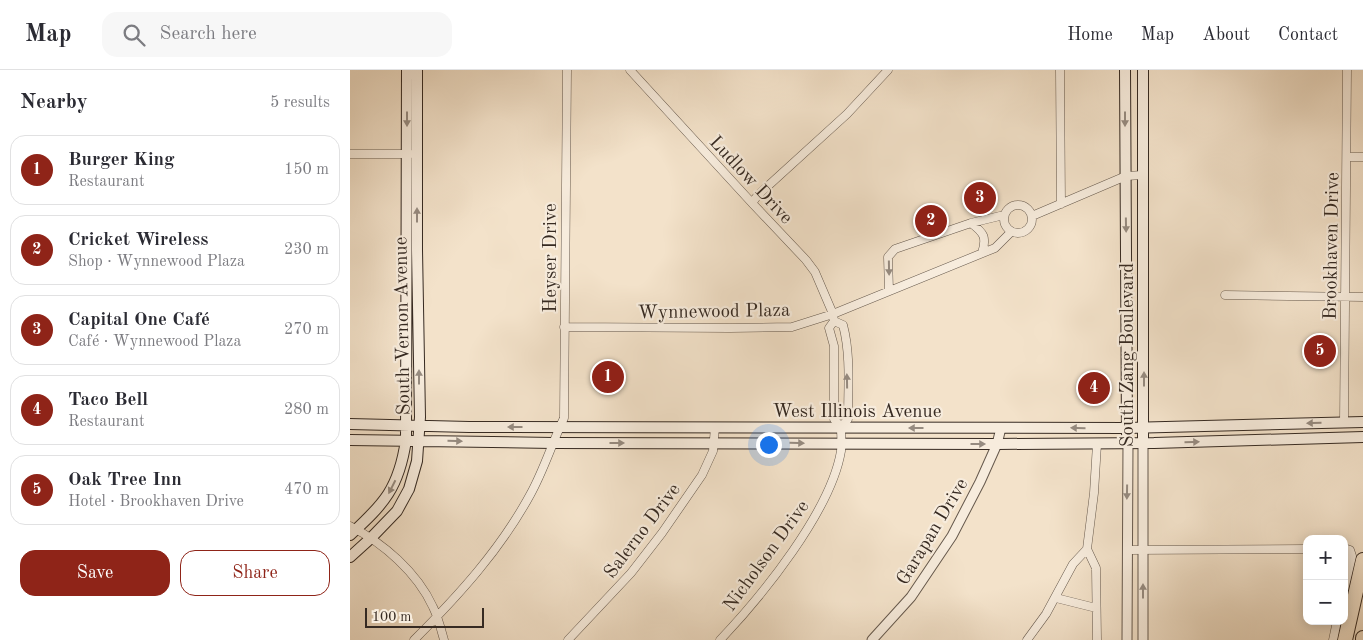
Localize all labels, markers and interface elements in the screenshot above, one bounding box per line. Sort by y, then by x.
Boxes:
search box [102,12,452,57]
icon: search [120,21,148,49]
text: Map [25,23,72,47]
text: Search here [160,25,257,44]
text: Home [1067,26,1113,44]
text: Map [1141,26,1174,44]
text: About [1202,26,1250,44]
text: Contact [1278,26,1338,44]
text: Nearby [20,92,88,113]
text: 5 results [270,95,330,111]
one-way arrow [403,111,411,127]
one-way arrow [1121,111,1129,127]
street label: Ludlow Drive [705,133,796,228]
text: Burger King [68,151,175,170]
text: 1 [32,162,42,178]
text: 150 m [284,162,329,178]
street label: Brookhaven Drive [1322,172,1343,320]
text: Restaurant [68,174,145,190]
pin: 3 [964,179,996,217]
pin: 2 [915,202,947,240]
street label: Heyser Drive [542,203,561,313]
one-way arrow [413,206,421,222]
one-way arrow [1122,217,1130,233]
text: Cricket Wireless [68,231,208,250]
street label: South Vernon Avenue [392,236,415,415]
text: 2 [32,242,42,258]
text: 230 m [284,242,329,258]
text: Shop · Wynnewood Plaza [68,254,245,270]
one-way arrow [885,260,893,276]
street label: South Zang Boulevard [1119,263,1138,447]
street label: Wynnewood Plaza [638,302,791,323]
text: Capital One Café [68,311,210,330]
text: 3 [32,322,42,338]
text: 270 m [284,322,329,338]
pin: 5 [1304,332,1336,370]
text: Café · Wynnewood Plaza [68,334,241,350]
pin: 1 [592,358,624,396]
one-way arrow [415,369,423,385]
pin: 4 [1078,369,1110,407]
one-way arrow [1140,371,1148,387]
one-way arrow [843,373,851,389]
text: Taco Bell [68,391,148,410]
text: 4 [32,402,42,418]
text: 280 m [284,402,329,418]
street label: West Illinois Avenue [772,403,942,422]
text: Restaurant [68,414,145,430]
one-way arrow [1306,419,1322,427]
one-way arrow [507,423,523,431]
one-way arrow [907,424,923,432]
one-way arrow [1070,424,1086,432]
your location [756,432,782,458]
one-way arrow [447,437,463,445]
one-way arrow [1184,438,1200,446]
one-way arrow [610,439,626,447]
one-way arrow [790,439,806,447]
one-way arrow [970,440,986,448]
text: Oak Tree Inn [68,471,182,490]
street label: Garapan Drive [894,476,972,589]
one-way arrow [388,479,397,494]
street label: Salerno Drive [601,480,685,583]
text: 5 [32,482,42,498]
text: 470 m [284,482,329,498]
one-way arrow [1123,484,1131,500]
text: Hotel · Brookhaven Drive [68,494,244,510]
street label: Nicholson Drive [721,498,813,615]
map controls [1303,535,1348,625]
button: + [1303,535,1348,580]
button: Save [20,550,170,596]
button: Share [180,550,330,596]
button: − [1303,580,1348,625]
one-way arrow [1139,583,1147,599]
scale bar [365,605,484,628]
text: 100 m [372,610,411,624]

